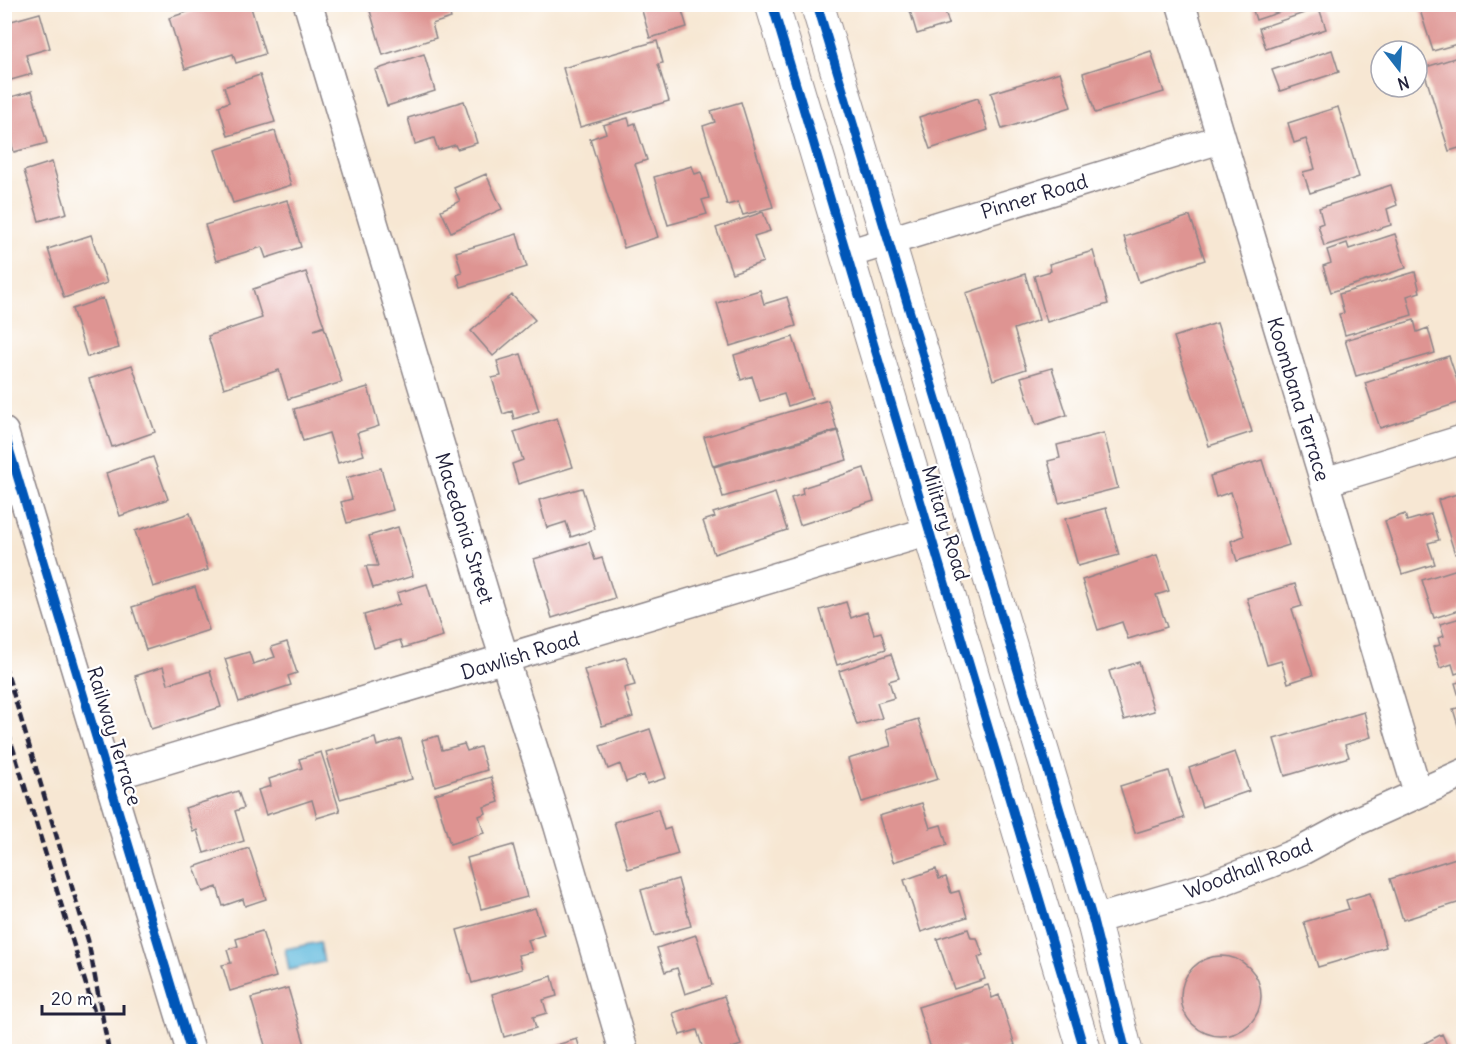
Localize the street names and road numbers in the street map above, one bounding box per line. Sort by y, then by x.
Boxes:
street label: Pinner Road [978,168,1091,224]
street label: Koombana Terrace [1262,314,1336,484]
street label: Macedonia Street [430,449,500,607]
street label: Military Road [917,462,975,584]
street label: Dawlish Road [458,625,582,685]
street label: Railway Terrace [82,663,148,809]
street label: Woodhall Road [1180,832,1316,904]

